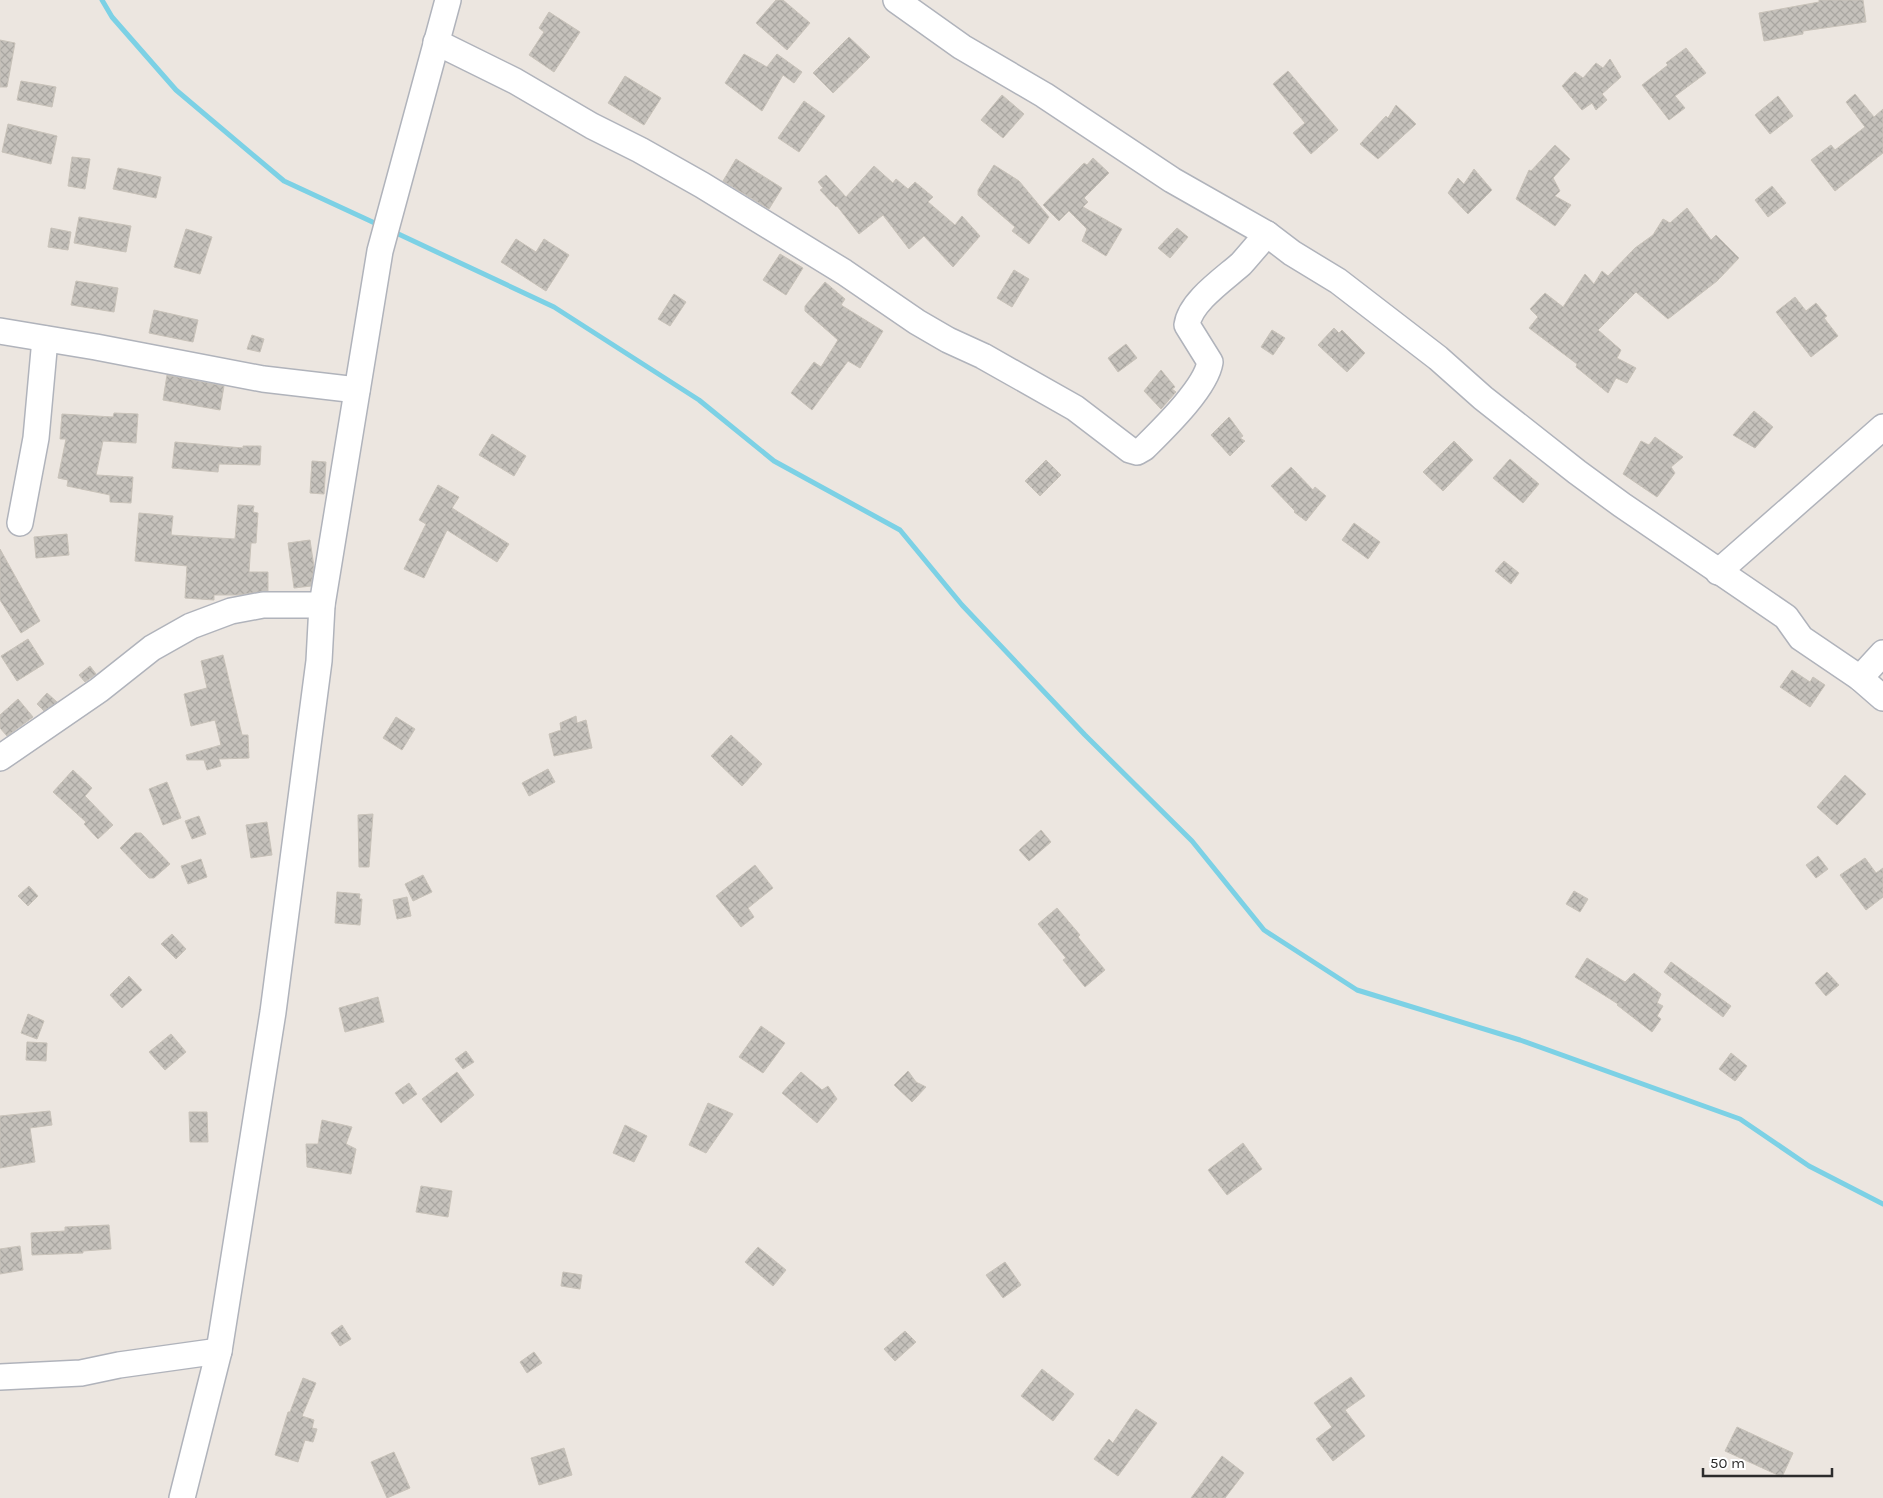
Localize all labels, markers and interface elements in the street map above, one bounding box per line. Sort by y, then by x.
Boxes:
scale bar [1703,1446,1832,1478]
text: 50 m [1710,1454,1745,1472]

